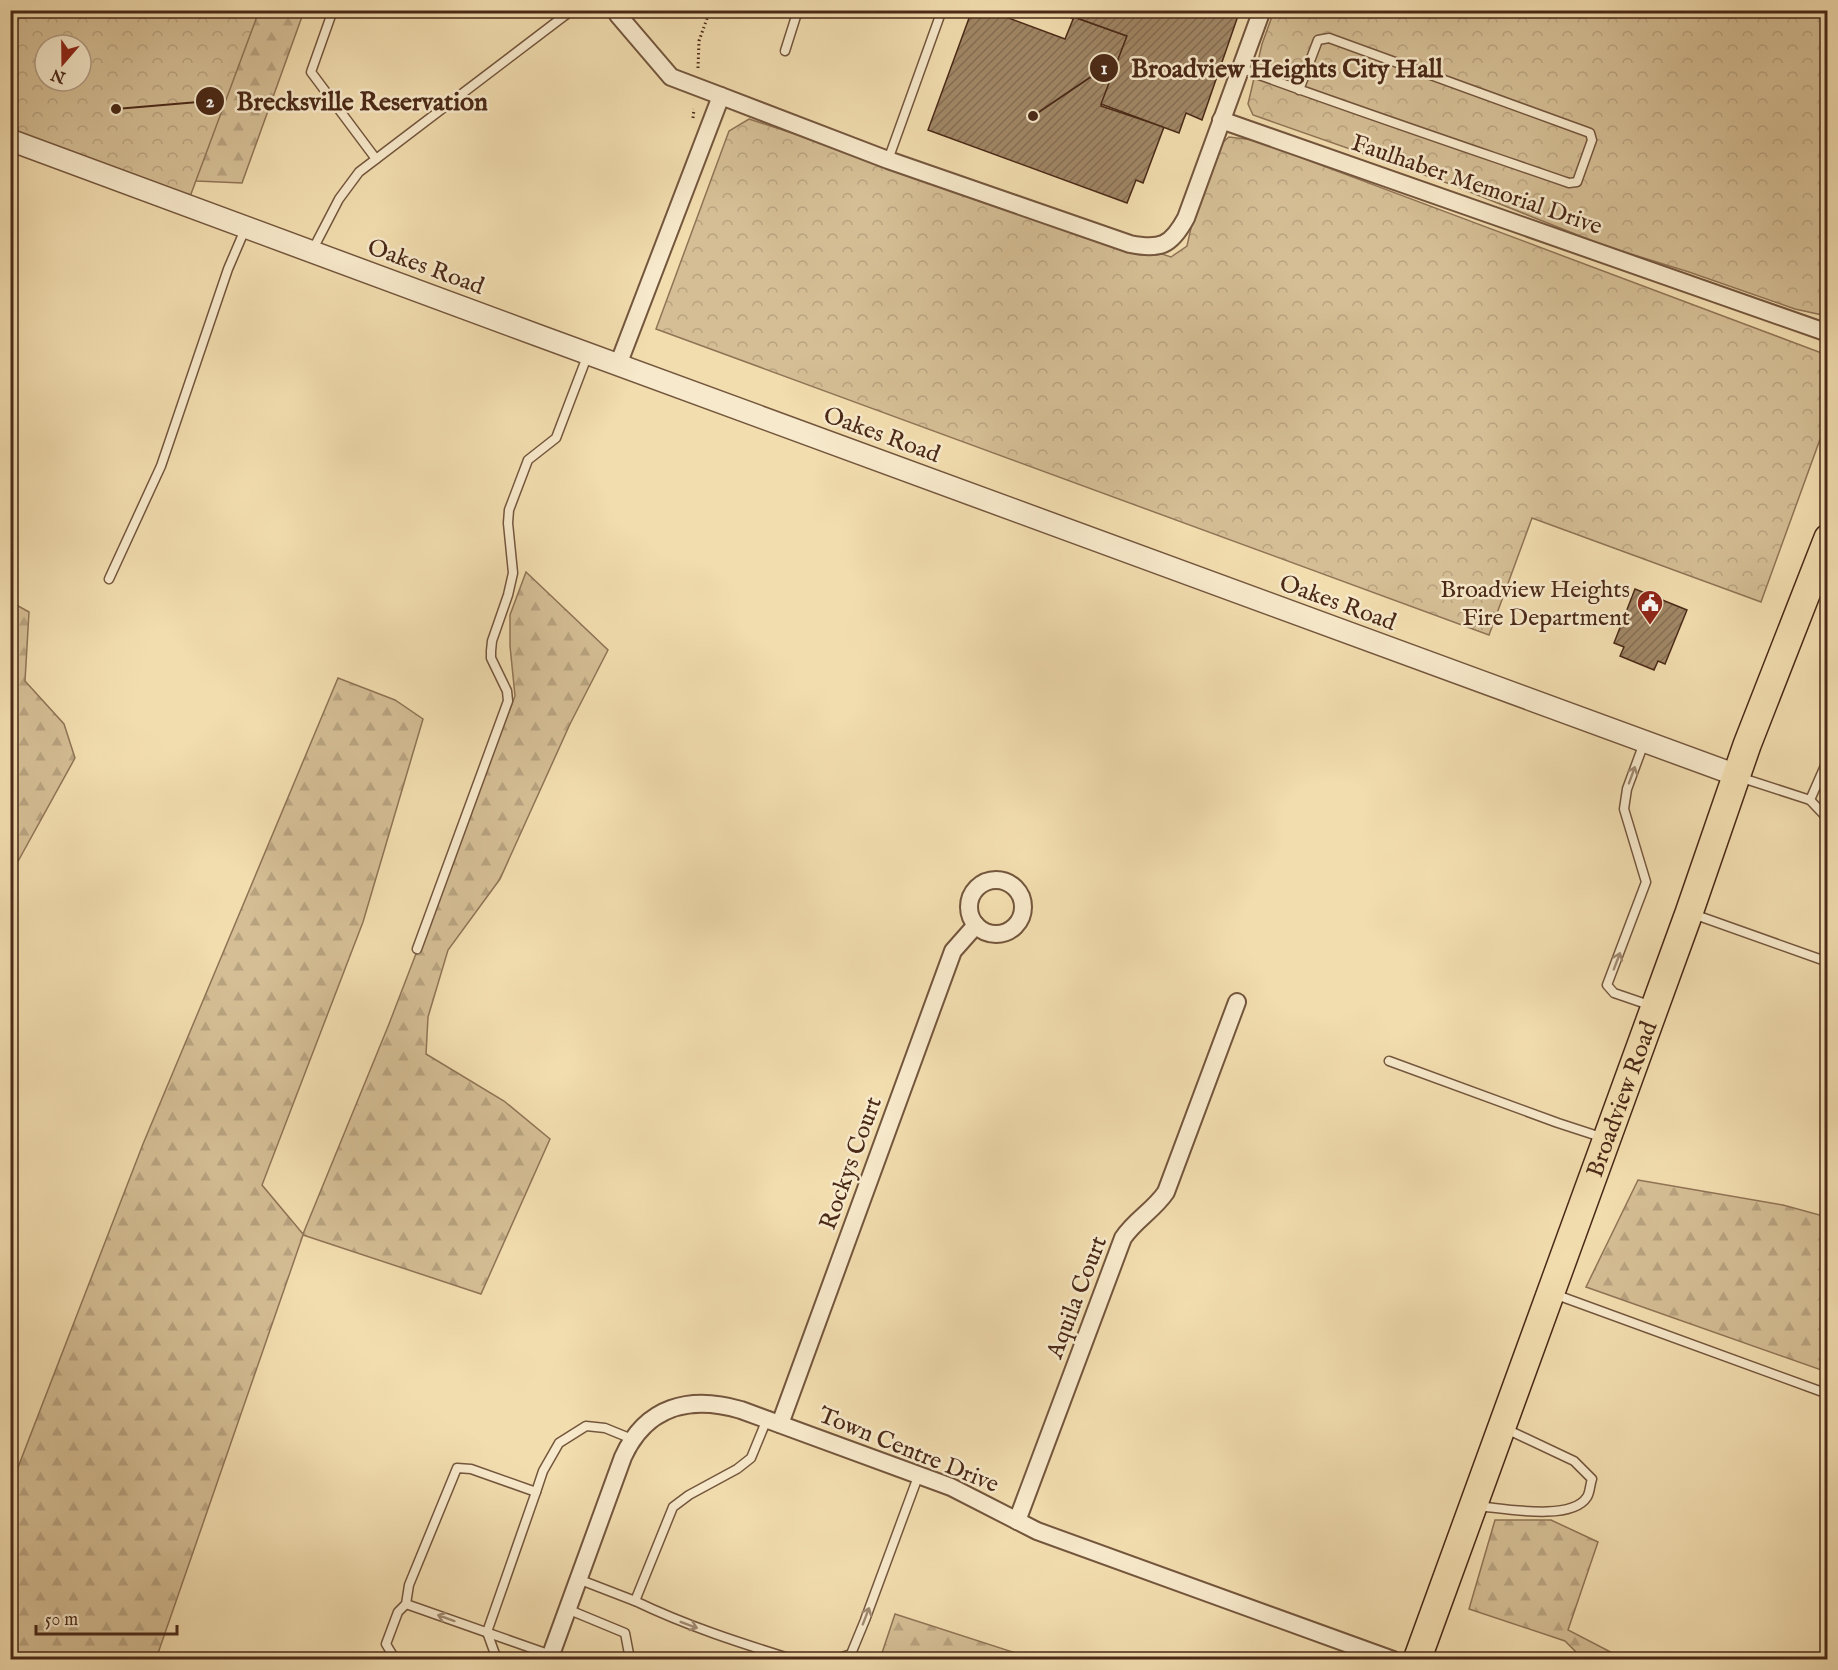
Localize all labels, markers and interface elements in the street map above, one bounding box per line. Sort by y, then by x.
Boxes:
north arrow [33,33,93,93]
callout: Broadview Heights City Hall [1089,46,1454,90]
text: Broadview Heights City Hall [1131,53,1444,86]
text: 1 [1101,58,1108,81]
text: N [48,63,69,87]
callout: Brecksville Reservation [195,79,500,123]
text: Brecksville Reservation [236,86,488,119]
text: 2 [206,91,215,114]
street label: Faulhaber Memorial Drive [1347,128,1606,243]
street label: Oakes Road [363,232,488,303]
street label: Oakes Road [819,400,944,471]
street label: Oakes Road [1275,568,1400,639]
place label: Broadview Heights Fire Department [1440,575,1630,634]
public building icon: Broadview Heights Fire Department [1635,588,1665,626]
one-way arrow [1628,766,1639,785]
one-way arrow [1612,952,1623,971]
street label: Broadview Road [1580,1017,1665,1182]
street label: Rockys Court [813,1093,890,1234]
street label: Aquila Court [1040,1232,1115,1364]
street label: Town Centre Drive [814,1400,1003,1501]
scale bar [36,1598,177,1636]
one-way arrow [862,1607,873,1626]
text: 50 m [45,1609,78,1632]
one-way arrow [438,1612,456,1623]
one-way arrow [679,1620,698,1631]

